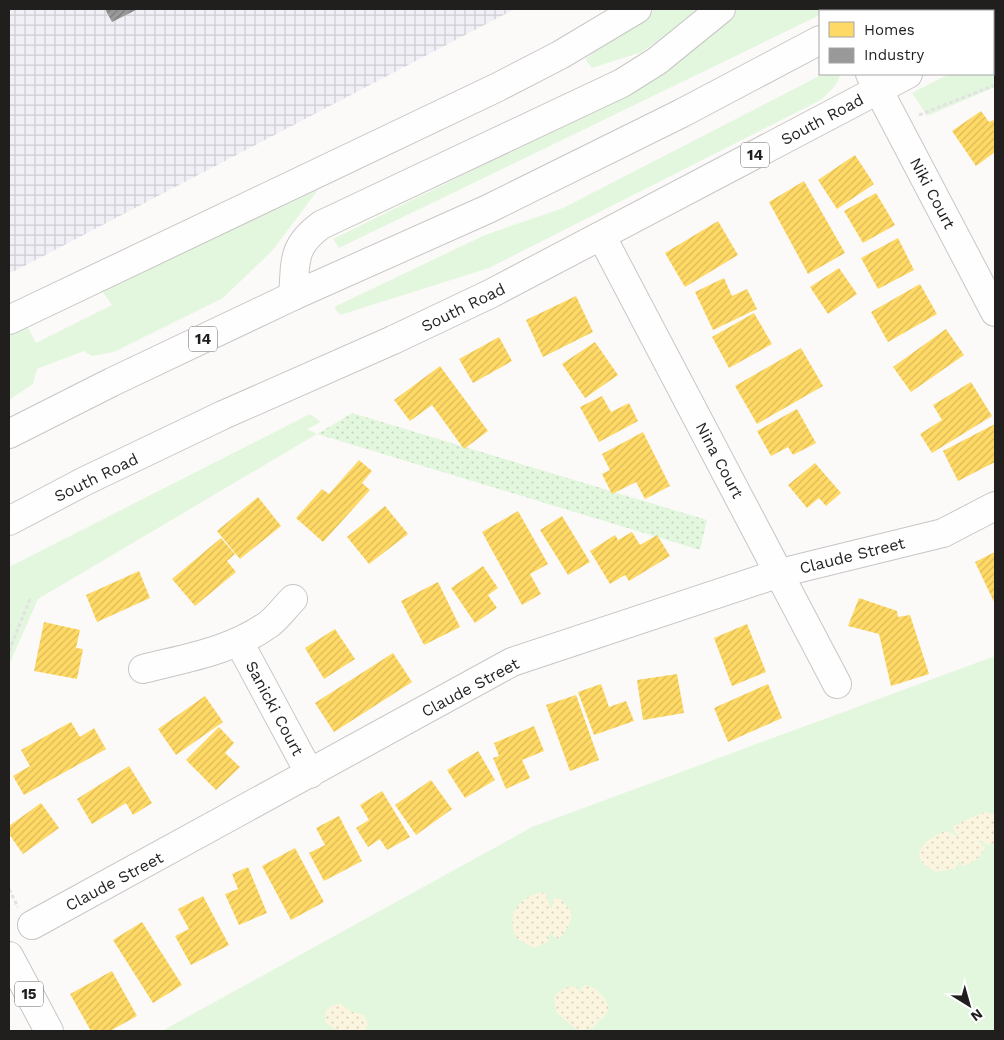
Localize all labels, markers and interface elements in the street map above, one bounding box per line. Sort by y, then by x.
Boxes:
legend [819,10,994,75]
text: Homes [864,21,915,39]
text: Industry [864,46,925,64]
street label: South Road [778,90,867,149]
road number: 14 [741,142,769,168]
street label: Niki Court [906,154,959,232]
street label: South Road [418,279,508,336]
road number: 14 [189,326,217,352]
street label: Nina Court [692,419,748,502]
street label: South Road [51,449,141,506]
street label: Claude Street [798,533,907,578]
street label: Claude Street [418,654,522,721]
street label: Sanicki Court [242,658,308,759]
street label: Claude Street [62,848,166,915]
north arrow [944,980,994,1030]
road number: 15 [15,982,43,1006]
text: N [968,1006,986,1025]

